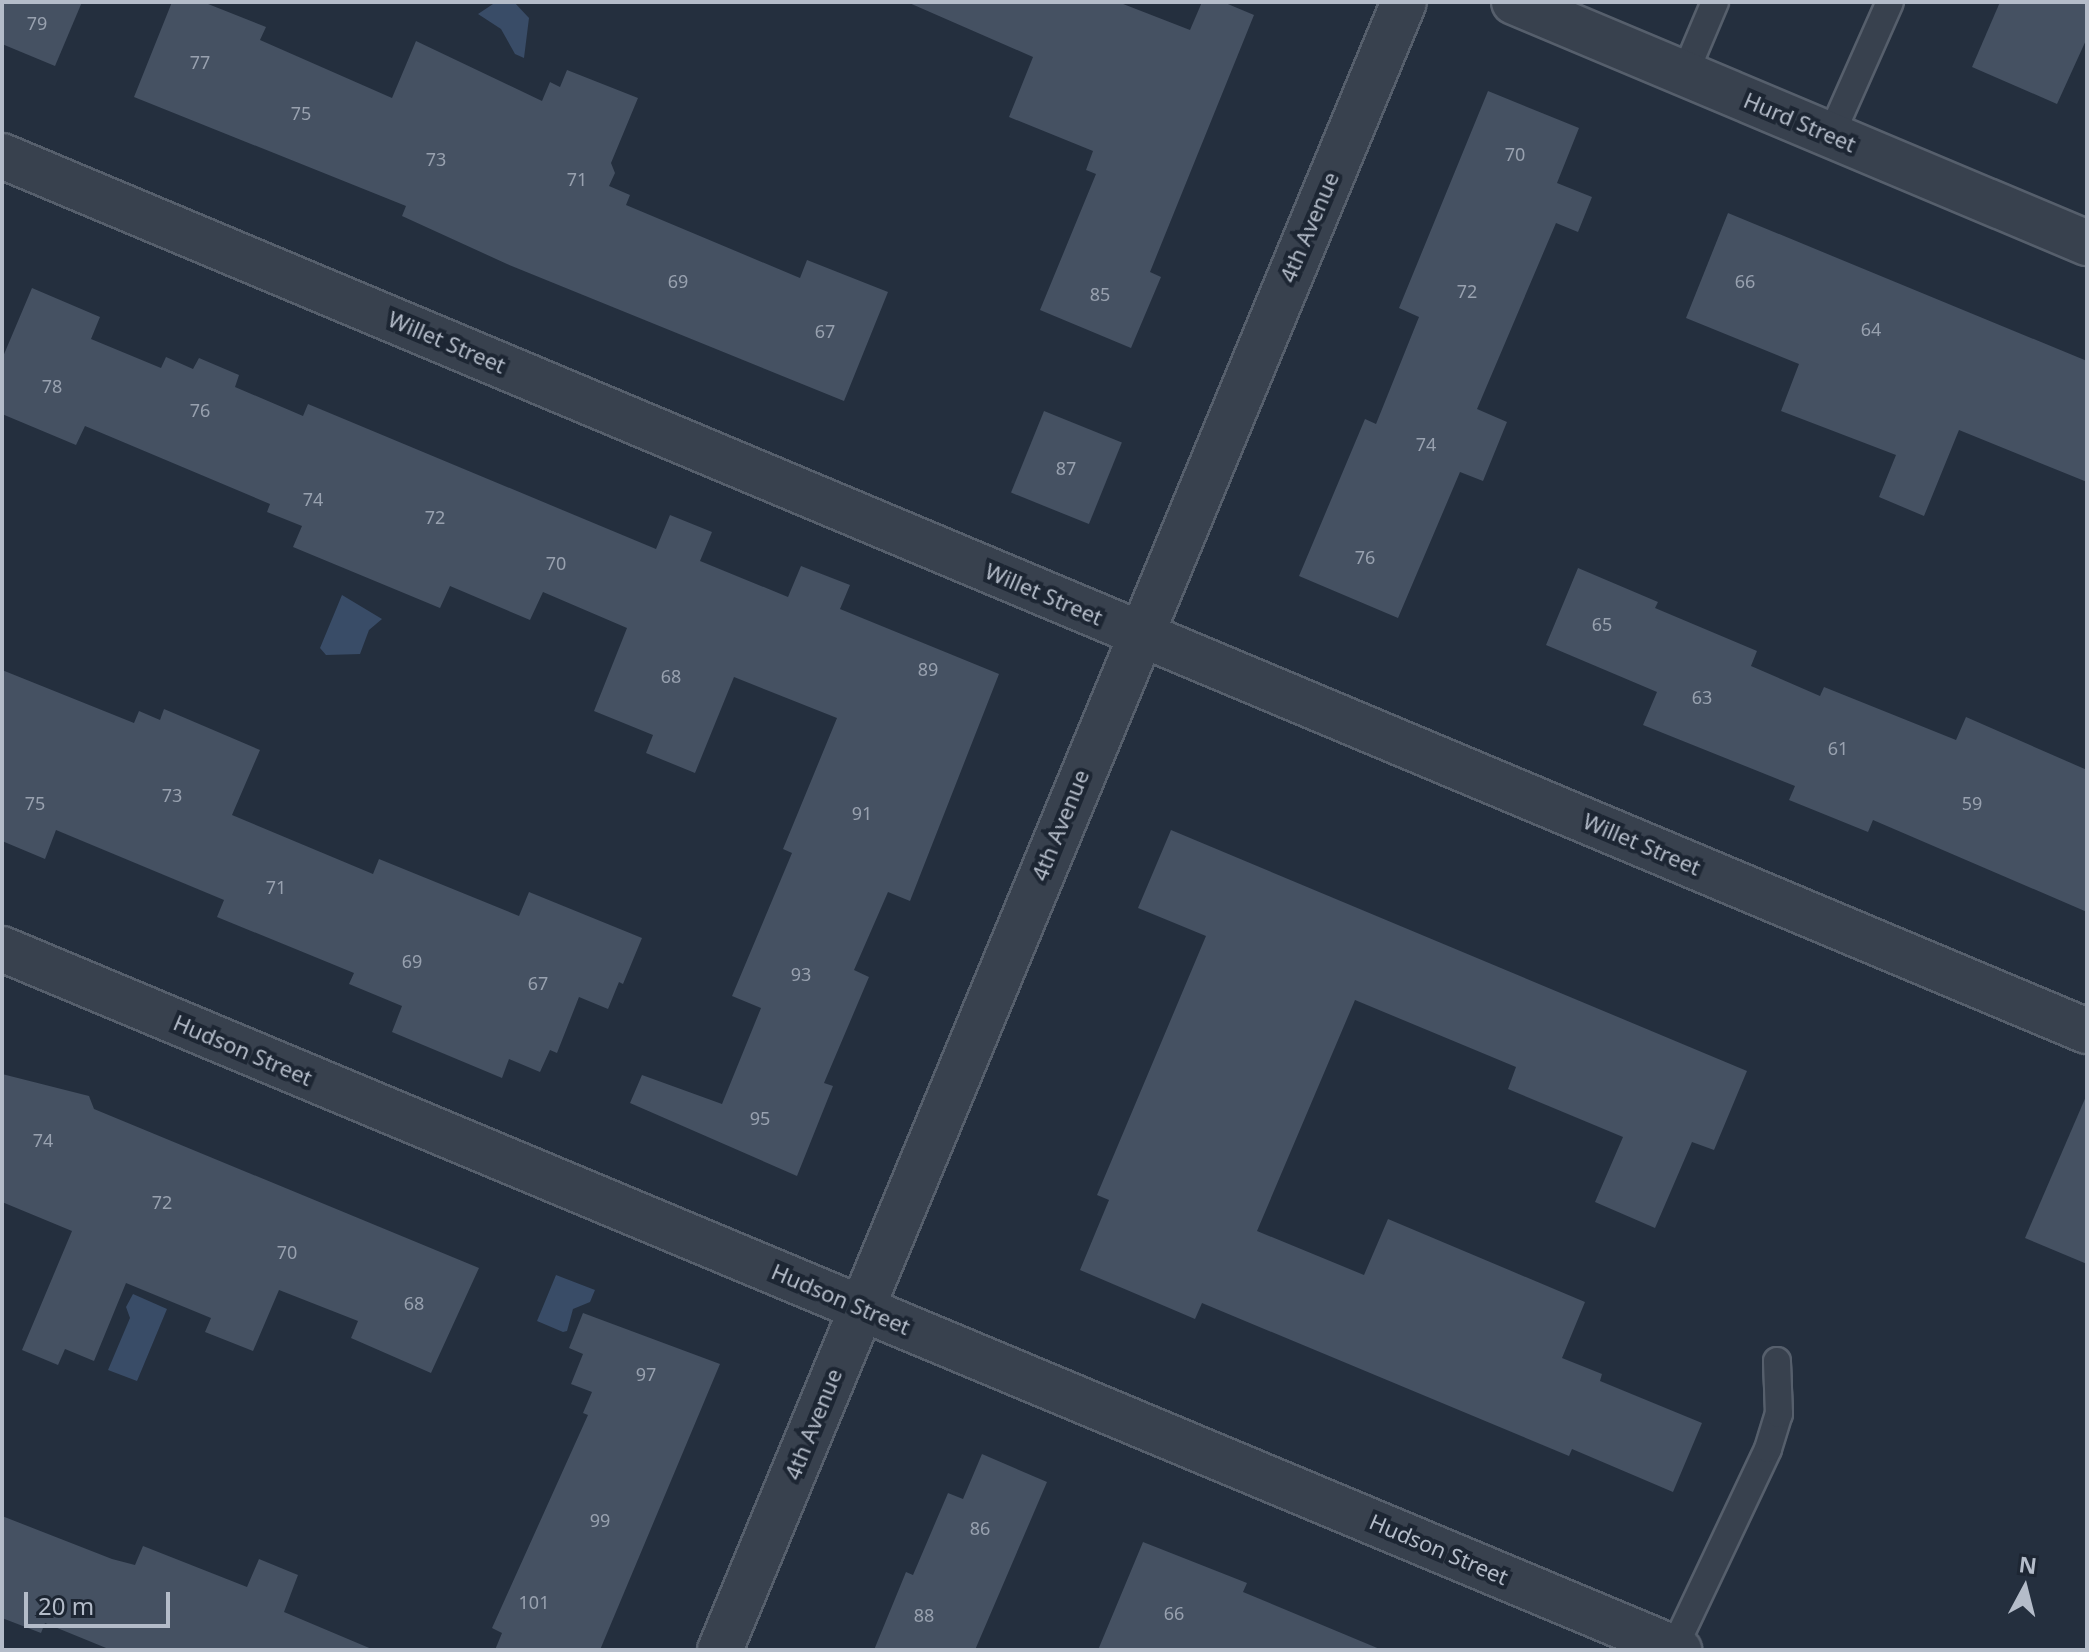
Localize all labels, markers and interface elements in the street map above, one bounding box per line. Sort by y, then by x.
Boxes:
house number: 79 [27,12,47,34]
house number: 77 [190,51,210,73]
street label: Hurd Street [1740,87,1860,157]
house number: 75 [291,102,311,124]
house number: 70 [1505,143,1525,165]
house number: 73 [426,148,446,170]
house number: 71 [567,168,587,190]
street label: 4th Avenue [1274,168,1344,286]
house number: 69 [668,270,688,292]
house number: 66 [1735,270,1755,292]
house number: 72 [1457,280,1477,302]
house number: 85 [1090,283,1110,305]
street label: Willet Street [384,305,510,379]
house number: 64 [1861,318,1881,340]
house number: 67 [815,320,835,342]
house number: 78 [42,375,62,397]
house number: 76 [190,399,210,421]
house number: 74 [1416,433,1436,455]
house number: 87 [1056,457,1076,479]
house number: 74 [303,488,323,510]
house number: 72 [425,506,445,528]
house number: 76 [1355,546,1375,568]
house number: 70 [546,552,566,574]
street label: Willet Street [981,557,1107,631]
house number: 65 [1592,613,1612,635]
house number: 89 [918,658,938,680]
house number: 68 [661,665,681,687]
house number: 63 [1692,686,1712,708]
house number: 61 [1828,737,1848,759]
street label: 4th Avenue [1026,766,1094,884]
house number: 73 [162,784,182,806]
house number: 75 [25,792,45,814]
house number: 59 [1962,792,1982,814]
house number: 91 [852,802,872,824]
street label: Willet Street [1579,807,1705,881]
house number: 71 [266,876,286,898]
house number: 69 [402,950,422,972]
house number: 93 [791,963,811,985]
house number: 67 [528,972,548,994]
street label: Hudson Street [170,1009,316,1091]
house number: 95 [750,1107,770,1129]
house number: 74 [33,1129,53,1151]
house number: 72 [152,1191,172,1213]
house number: 70 [277,1241,297,1263]
street label: Hudson Street [768,1258,914,1340]
house number: 68 [404,1292,424,1314]
house number: 97 [636,1363,656,1385]
street label: 4th Avenue [779,1365,847,1483]
street label: Hudson Street [1366,1508,1512,1590]
house number: 99 [590,1509,610,1531]
house number: 86 [970,1517,990,1539]
north arrow [1985,1548,2065,1628]
text: N [2017,1548,2039,1580]
scale bar [28,1576,174,1626]
text: 20 m [38,1589,94,1622]
house number: 101 [519,1591,549,1613]
house number: 66 [1164,1602,1184,1624]
house number: 88 [914,1604,934,1626]

